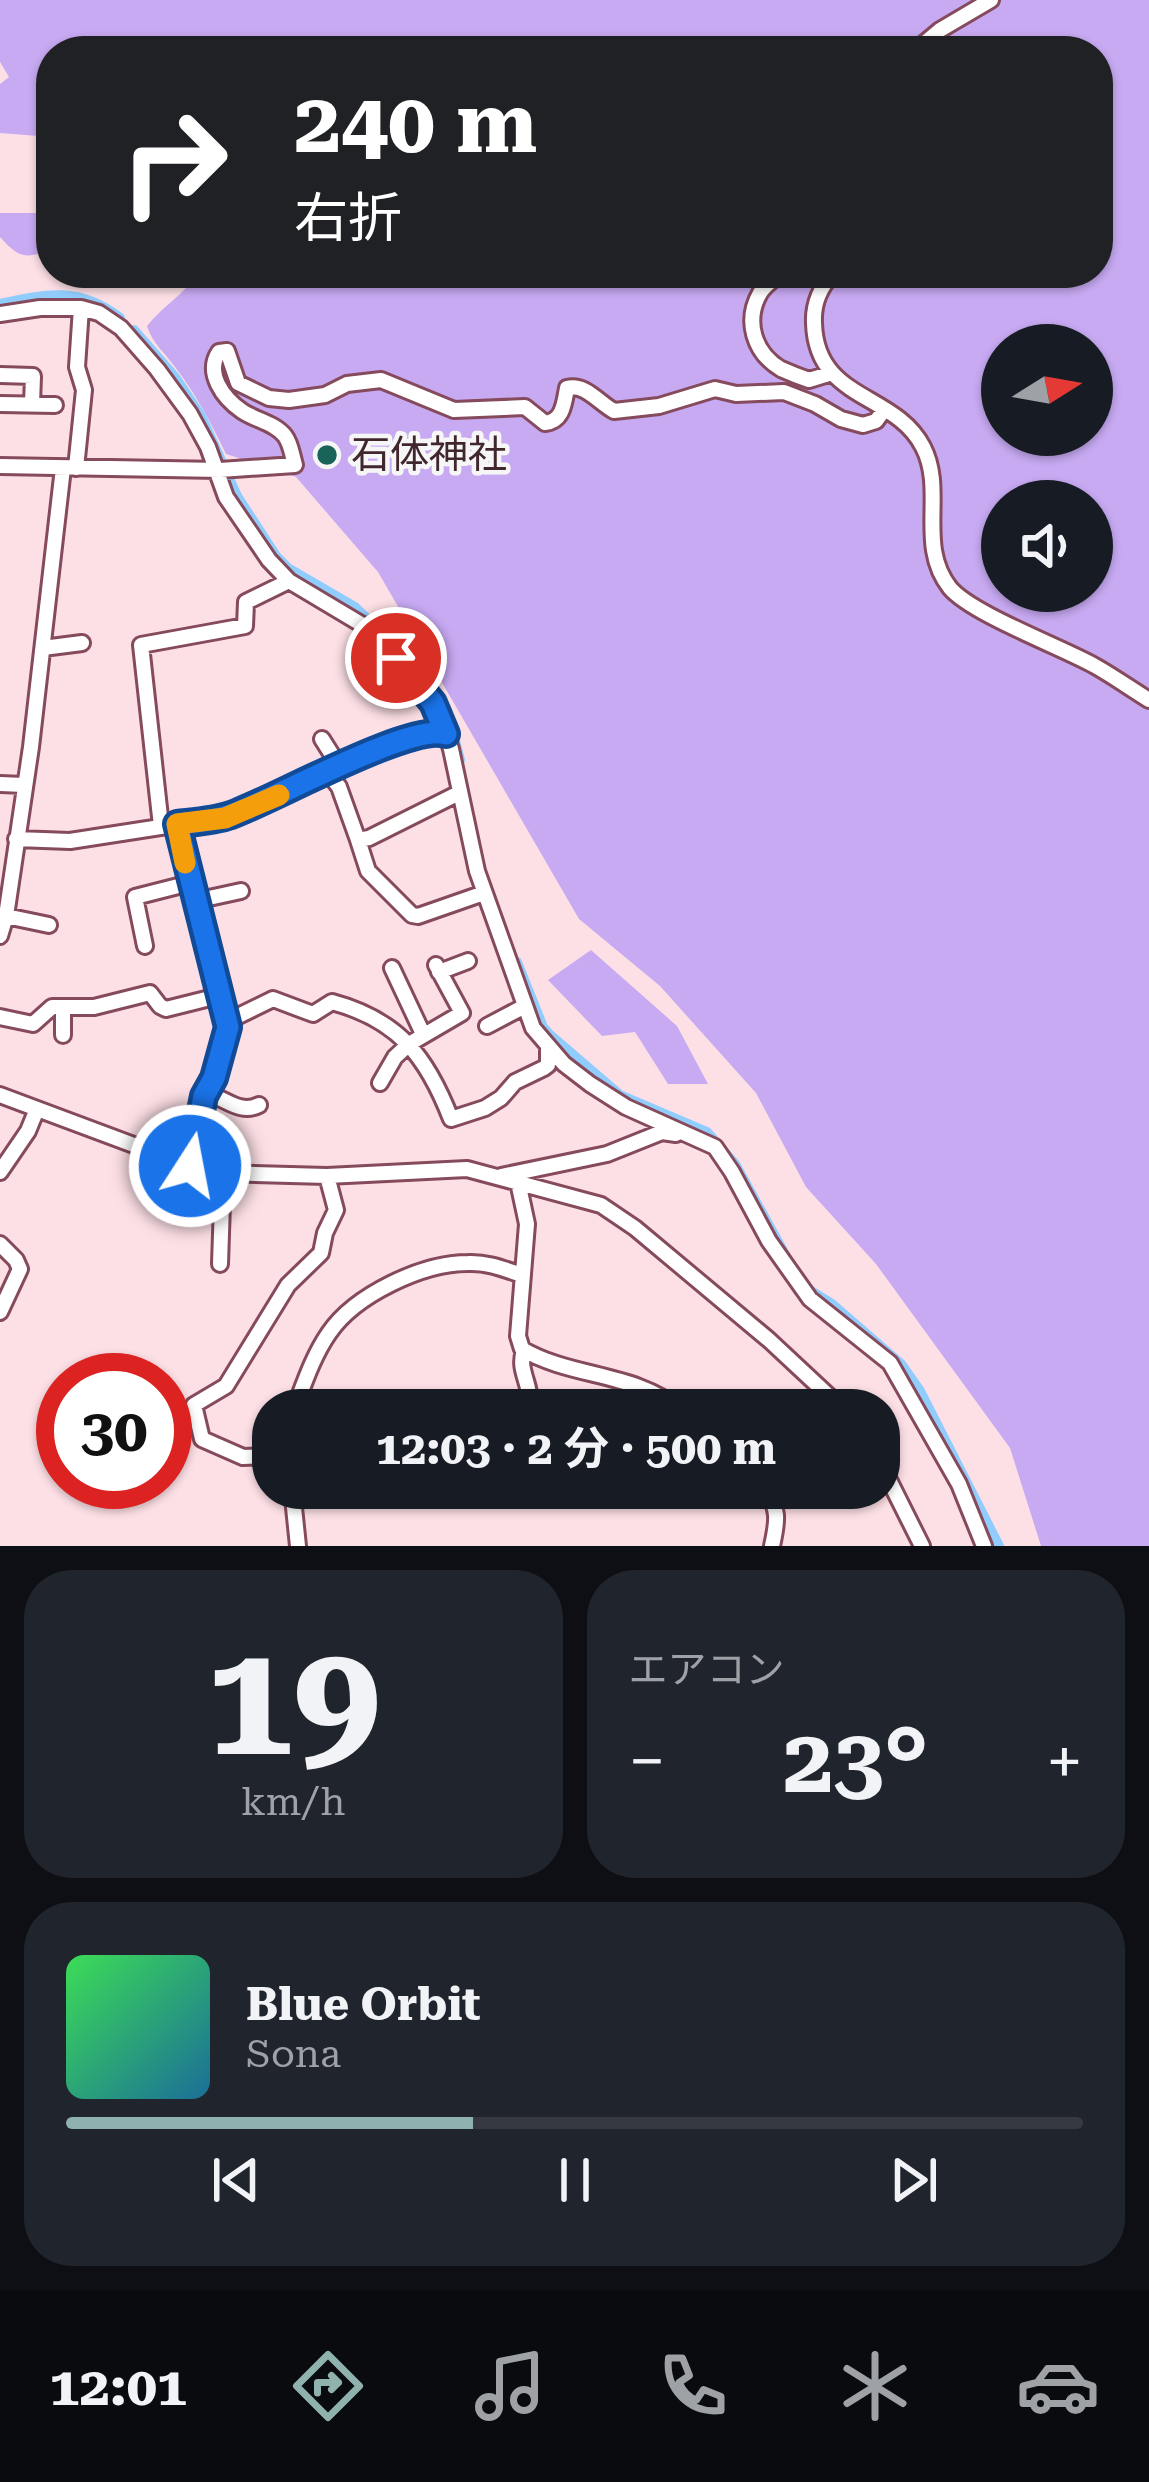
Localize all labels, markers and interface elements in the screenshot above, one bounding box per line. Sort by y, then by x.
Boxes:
text: 240 m [294,74,537,172]
icon: right [96,84,252,240]
text: 右折 [294,187,402,250]
north arrow [981,324,1113,456]
map controls [981,324,1113,612]
place label: 石体神社 [351,432,507,478]
marker: 石体神社 [314,442,340,468]
button: sound [981,480,1113,612]
pin [345,607,447,709]
icon: arrive [363,625,429,691]
position arrow [127,1103,253,1229]
speed limit sign: 30 [36,1353,192,1509]
text: 12:03 · 2 分 · 500 m [376,1422,776,1475]
text: 19 [206,1609,381,1792]
text: エアコン [629,1647,785,1693]
text: 23° [783,1709,929,1814]
text: − [629,1723,665,1800]
text: + [1046,1723,1083,1800]
text: km/h [241,1779,345,1825]
text: Blue Orbit [246,1978,481,2031]
text: Sona [246,2031,341,2077]
icon: previous [203,2147,269,2213]
icon: pause [542,2147,608,2213]
icon: next [881,2147,947,2213]
icon: directions [286,2344,370,2428]
icon: music [468,2344,552,2428]
icon: phone [651,2344,735,2428]
icon: climate [833,2344,917,2428]
icon: car [1016,2344,1100,2428]
text: 12:01 [49,2355,187,2418]

